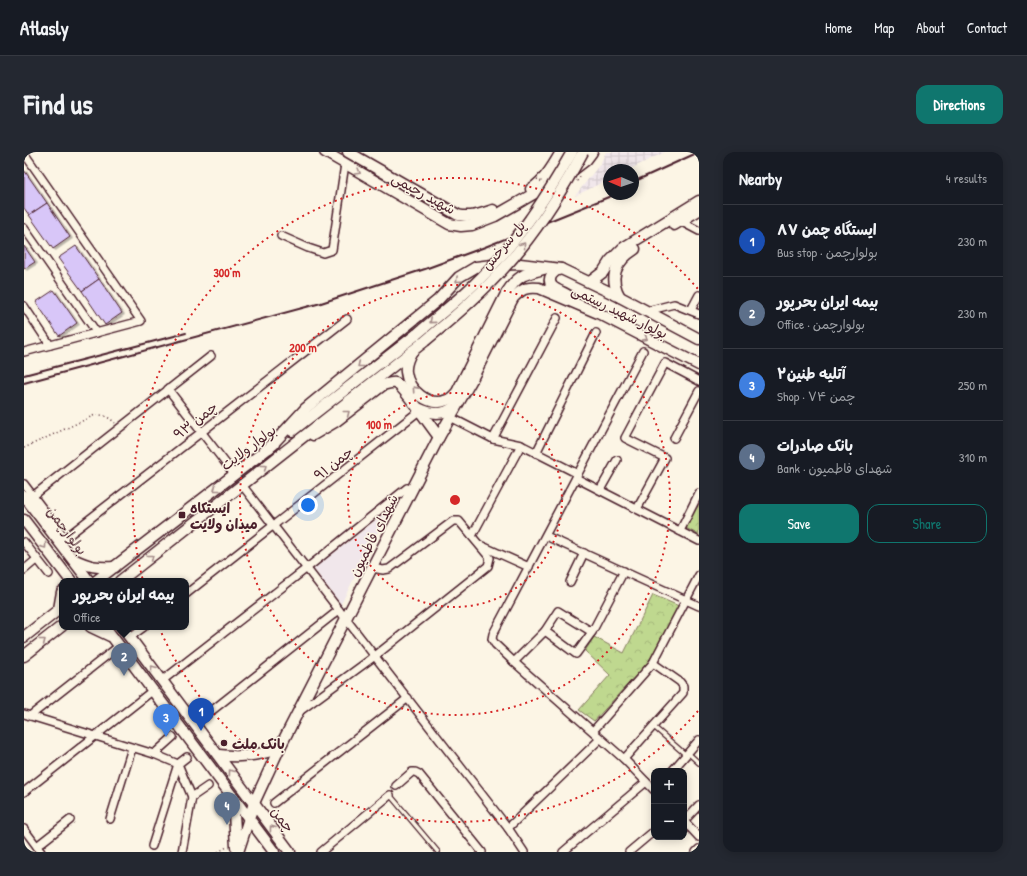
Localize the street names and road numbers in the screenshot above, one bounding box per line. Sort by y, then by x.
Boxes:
street label: شهید رحیمی [389,168,459,218]
street label: پل سرخس [477,216,530,274]
street label: بولوار شهید رستمی [568,279,671,343]
street label: چمن ۹۳ [169,397,222,444]
street label: بولوار ولایت [216,420,280,475]
street label: چمن ۹۱ [310,442,357,485]
street label: شهدای فاطمیون [344,491,402,579]
street label: بولوارچمن [43,502,92,559]
street label: چمن [266,802,299,836]

